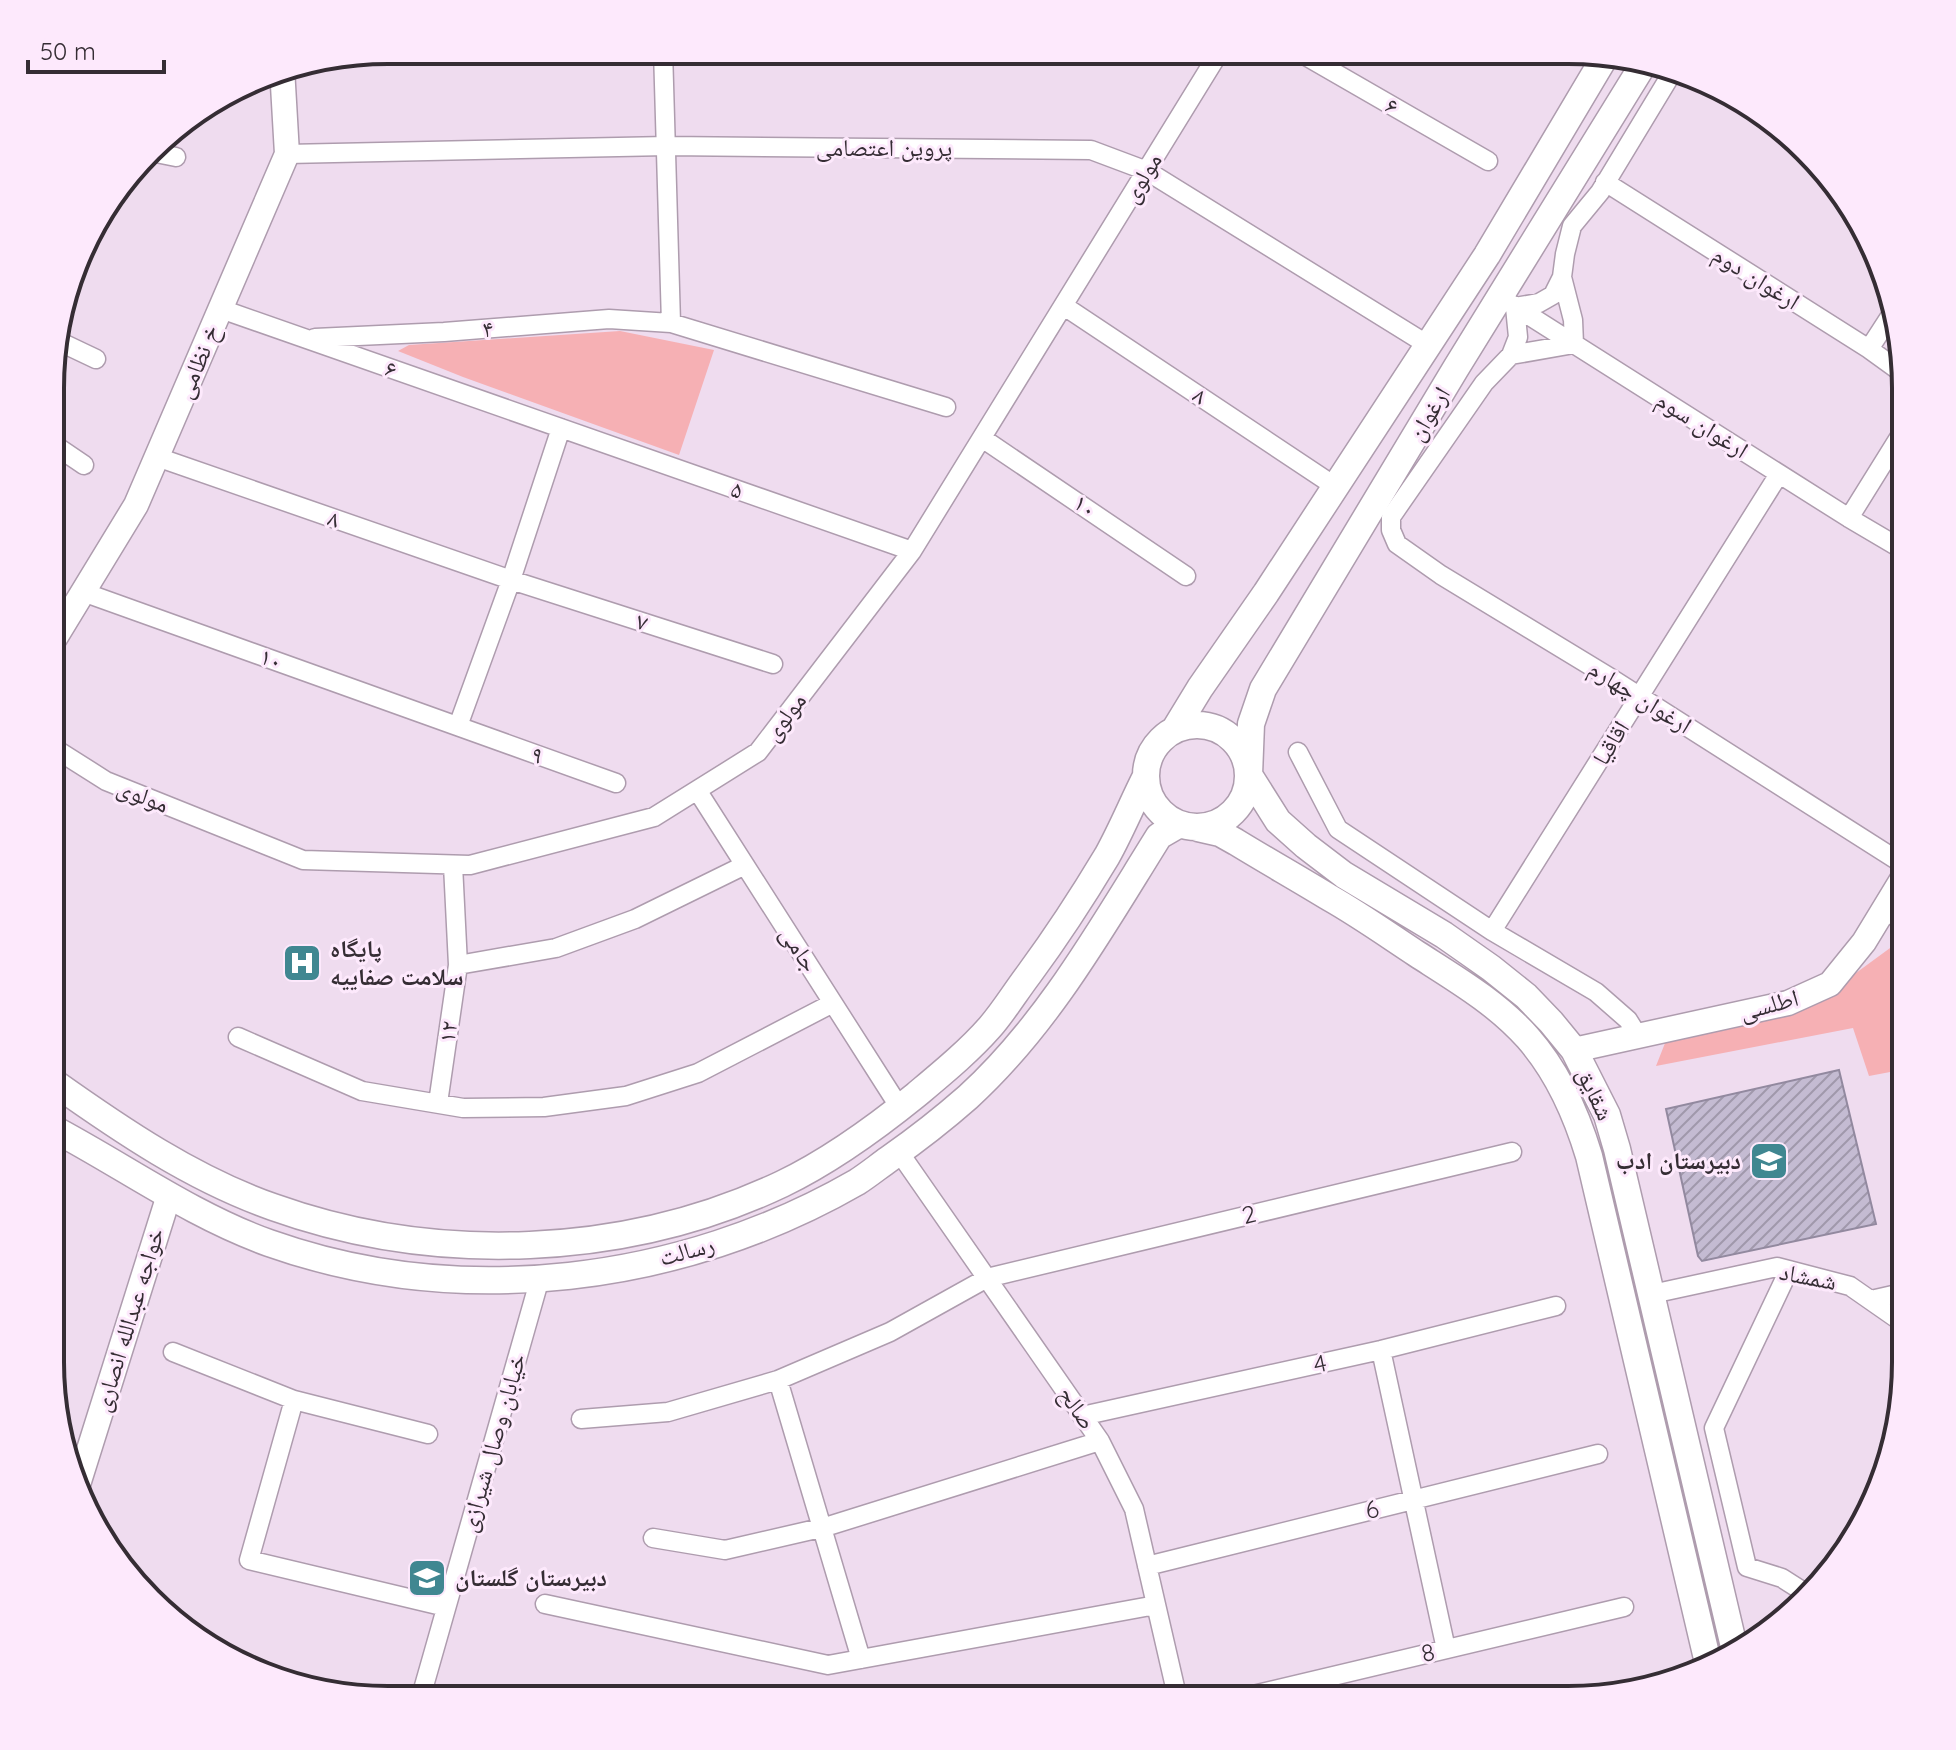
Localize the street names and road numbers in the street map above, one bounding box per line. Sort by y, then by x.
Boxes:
street label: ۶ [1380,89,1405,121]
street label: پروین اعتصامی [816,132,952,162]
street label: مولوی [1115,147,1168,208]
street label: ارغوان دوم [1706,239,1806,317]
street label: ۴ [481,313,495,343]
street label: خ نظامی [168,320,227,403]
street label: ۶ [381,352,401,384]
street label: ۸ [1188,380,1214,411]
street label: ارغوان [1400,381,1456,446]
street label: ارغوان سوم [1650,384,1754,466]
street label: ۵ [727,473,747,505]
street label: ۱۰ [1068,487,1103,524]
street label: ۸ [324,502,345,534]
street label: ۷ [633,605,652,637]
street label: ۱۰ [256,640,287,676]
street label: ارغوان چهارم [1582,653,1698,741]
street label: مولوی [756,686,812,747]
street label: اقاقیا [1585,715,1635,770]
street label: ۹ [527,738,548,770]
street label: مولوی [113,771,174,819]
street label: جامی [774,920,826,977]
street label: اطلسی [1736,982,1802,1026]
street label: ۱۲ [431,1019,463,1045]
street label: شقایق [1571,1062,1621,1125]
street label: 2 [1239,1198,1259,1230]
street label: خواجه عبدالله انصاری [86,1224,170,1415]
street label: رسالت [656,1228,718,1272]
street label: شمشاد [1777,1256,1839,1296]
street label: 4 [1310,1347,1329,1379]
street label: خیابان وصال شیرازی [452,1350,532,1535]
street label: صالح [1052,1380,1103,1435]
street label: 6 [1362,1493,1382,1525]
street label: 8 [1418,1636,1437,1668]

